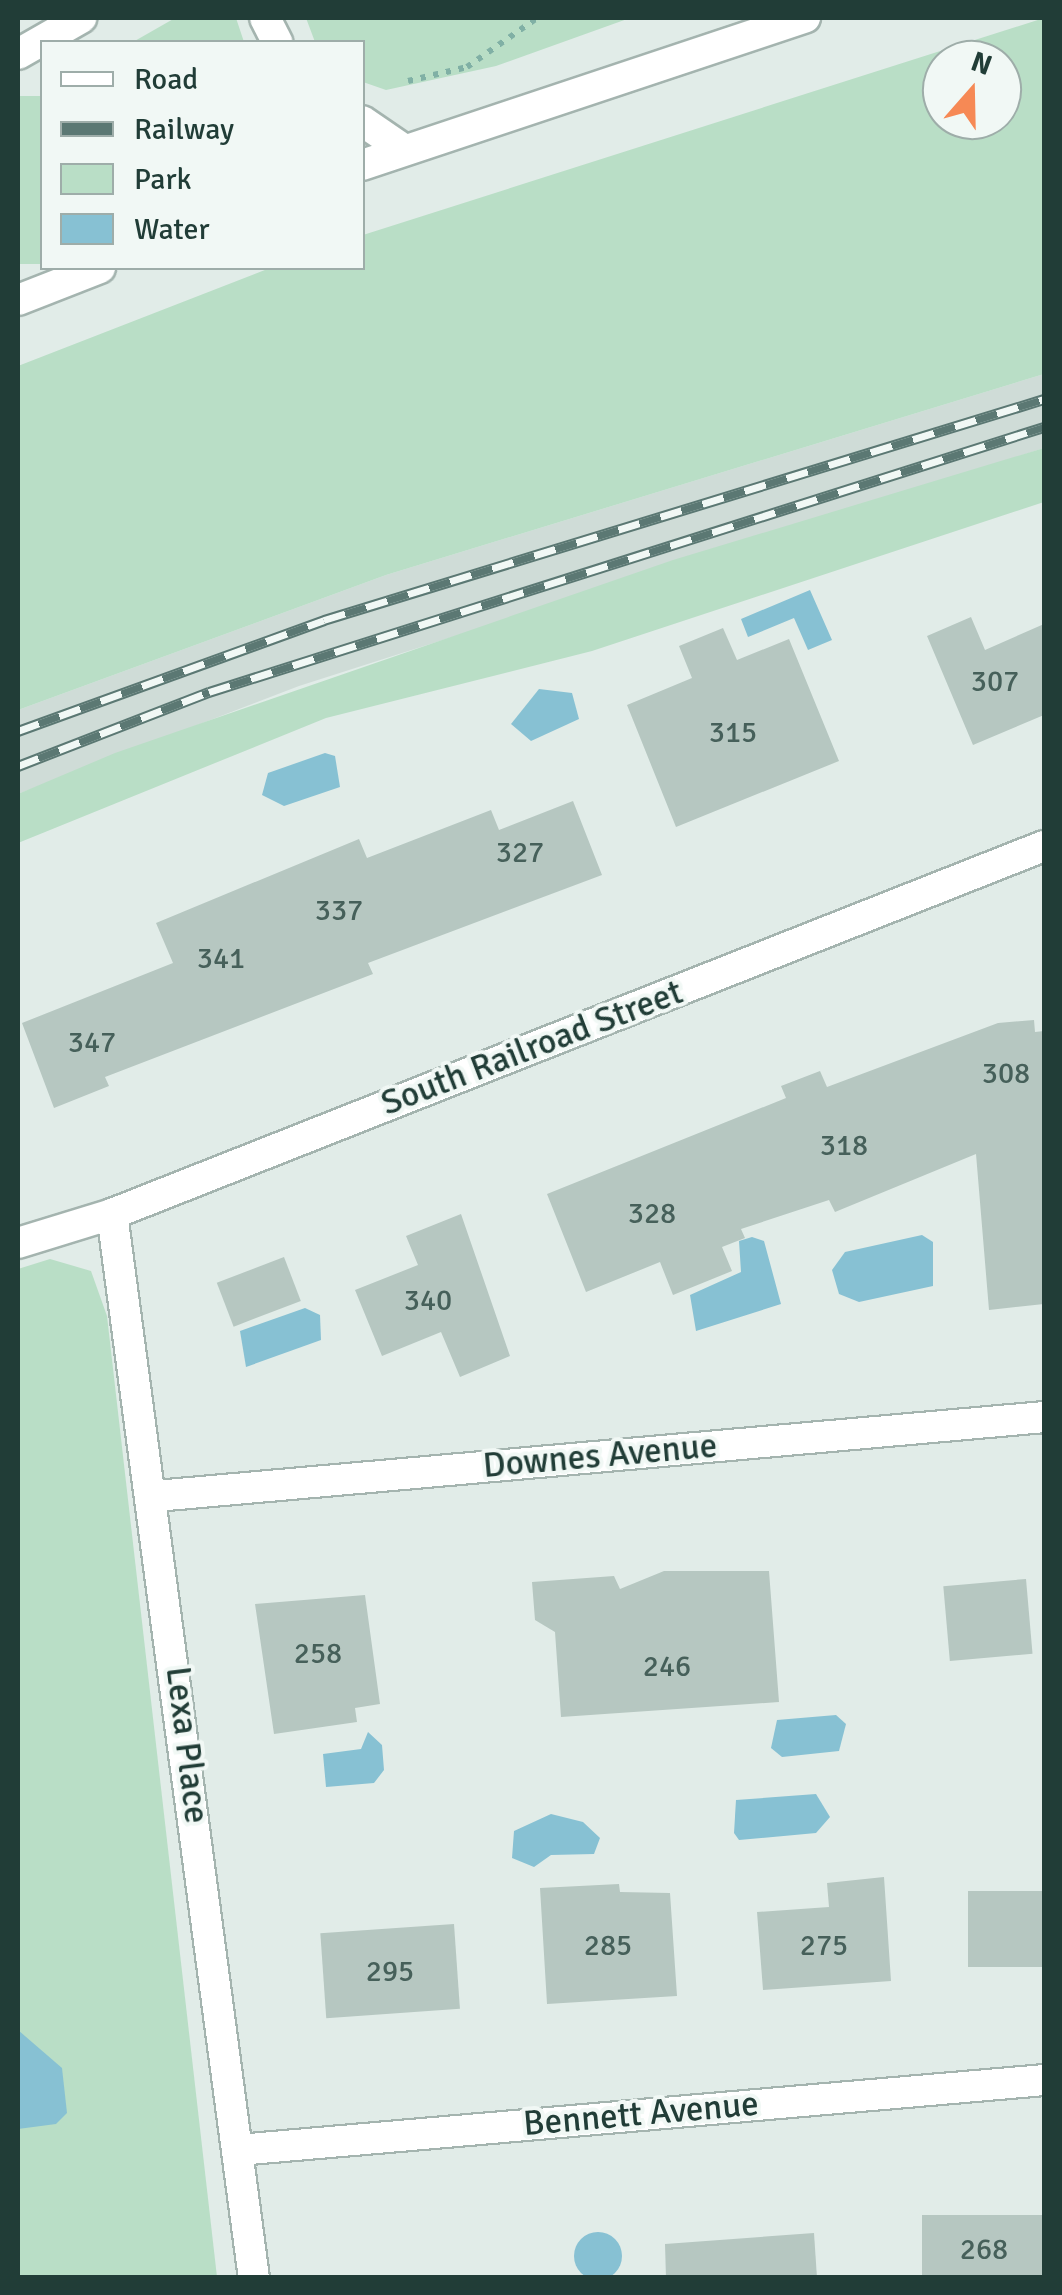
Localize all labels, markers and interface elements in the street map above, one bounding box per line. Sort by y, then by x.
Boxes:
legend [40,40,365,270]
north arrow [922,40,1022,140]
text: N [967,44,997,83]
text: Road [134,61,198,98]
text: Railway [134,111,234,148]
text: Park [134,161,192,198]
text: Water [134,211,210,248]
house number: 307 [971,664,1019,700]
house number: 315 [709,715,757,751]
house number: 327 [496,835,544,871]
house number: 337 [315,893,363,929]
house number: 341 [197,941,245,977]
street label: South Railroad Street [375,971,689,1125]
house number: 347 [68,1025,116,1061]
house number: 308 [982,1056,1030,1092]
house number: 318 [820,1128,868,1164]
house number: 328 [628,1196,676,1232]
house number: 340 [404,1283,452,1319]
street label: Downes Avenue [481,1425,719,1487]
house number: 258 [294,1636,342,1672]
house number: 246 [643,1649,691,1685]
street label: Lexa Place [157,1664,217,1826]
house number: 285 [584,1928,632,1964]
house number: 275 [800,1928,848,1964]
house number: 295 [366,1954,414,1990]
street label: Bennett Avenue [522,2083,760,2145]
house number: 268 [960,2232,1008,2268]

